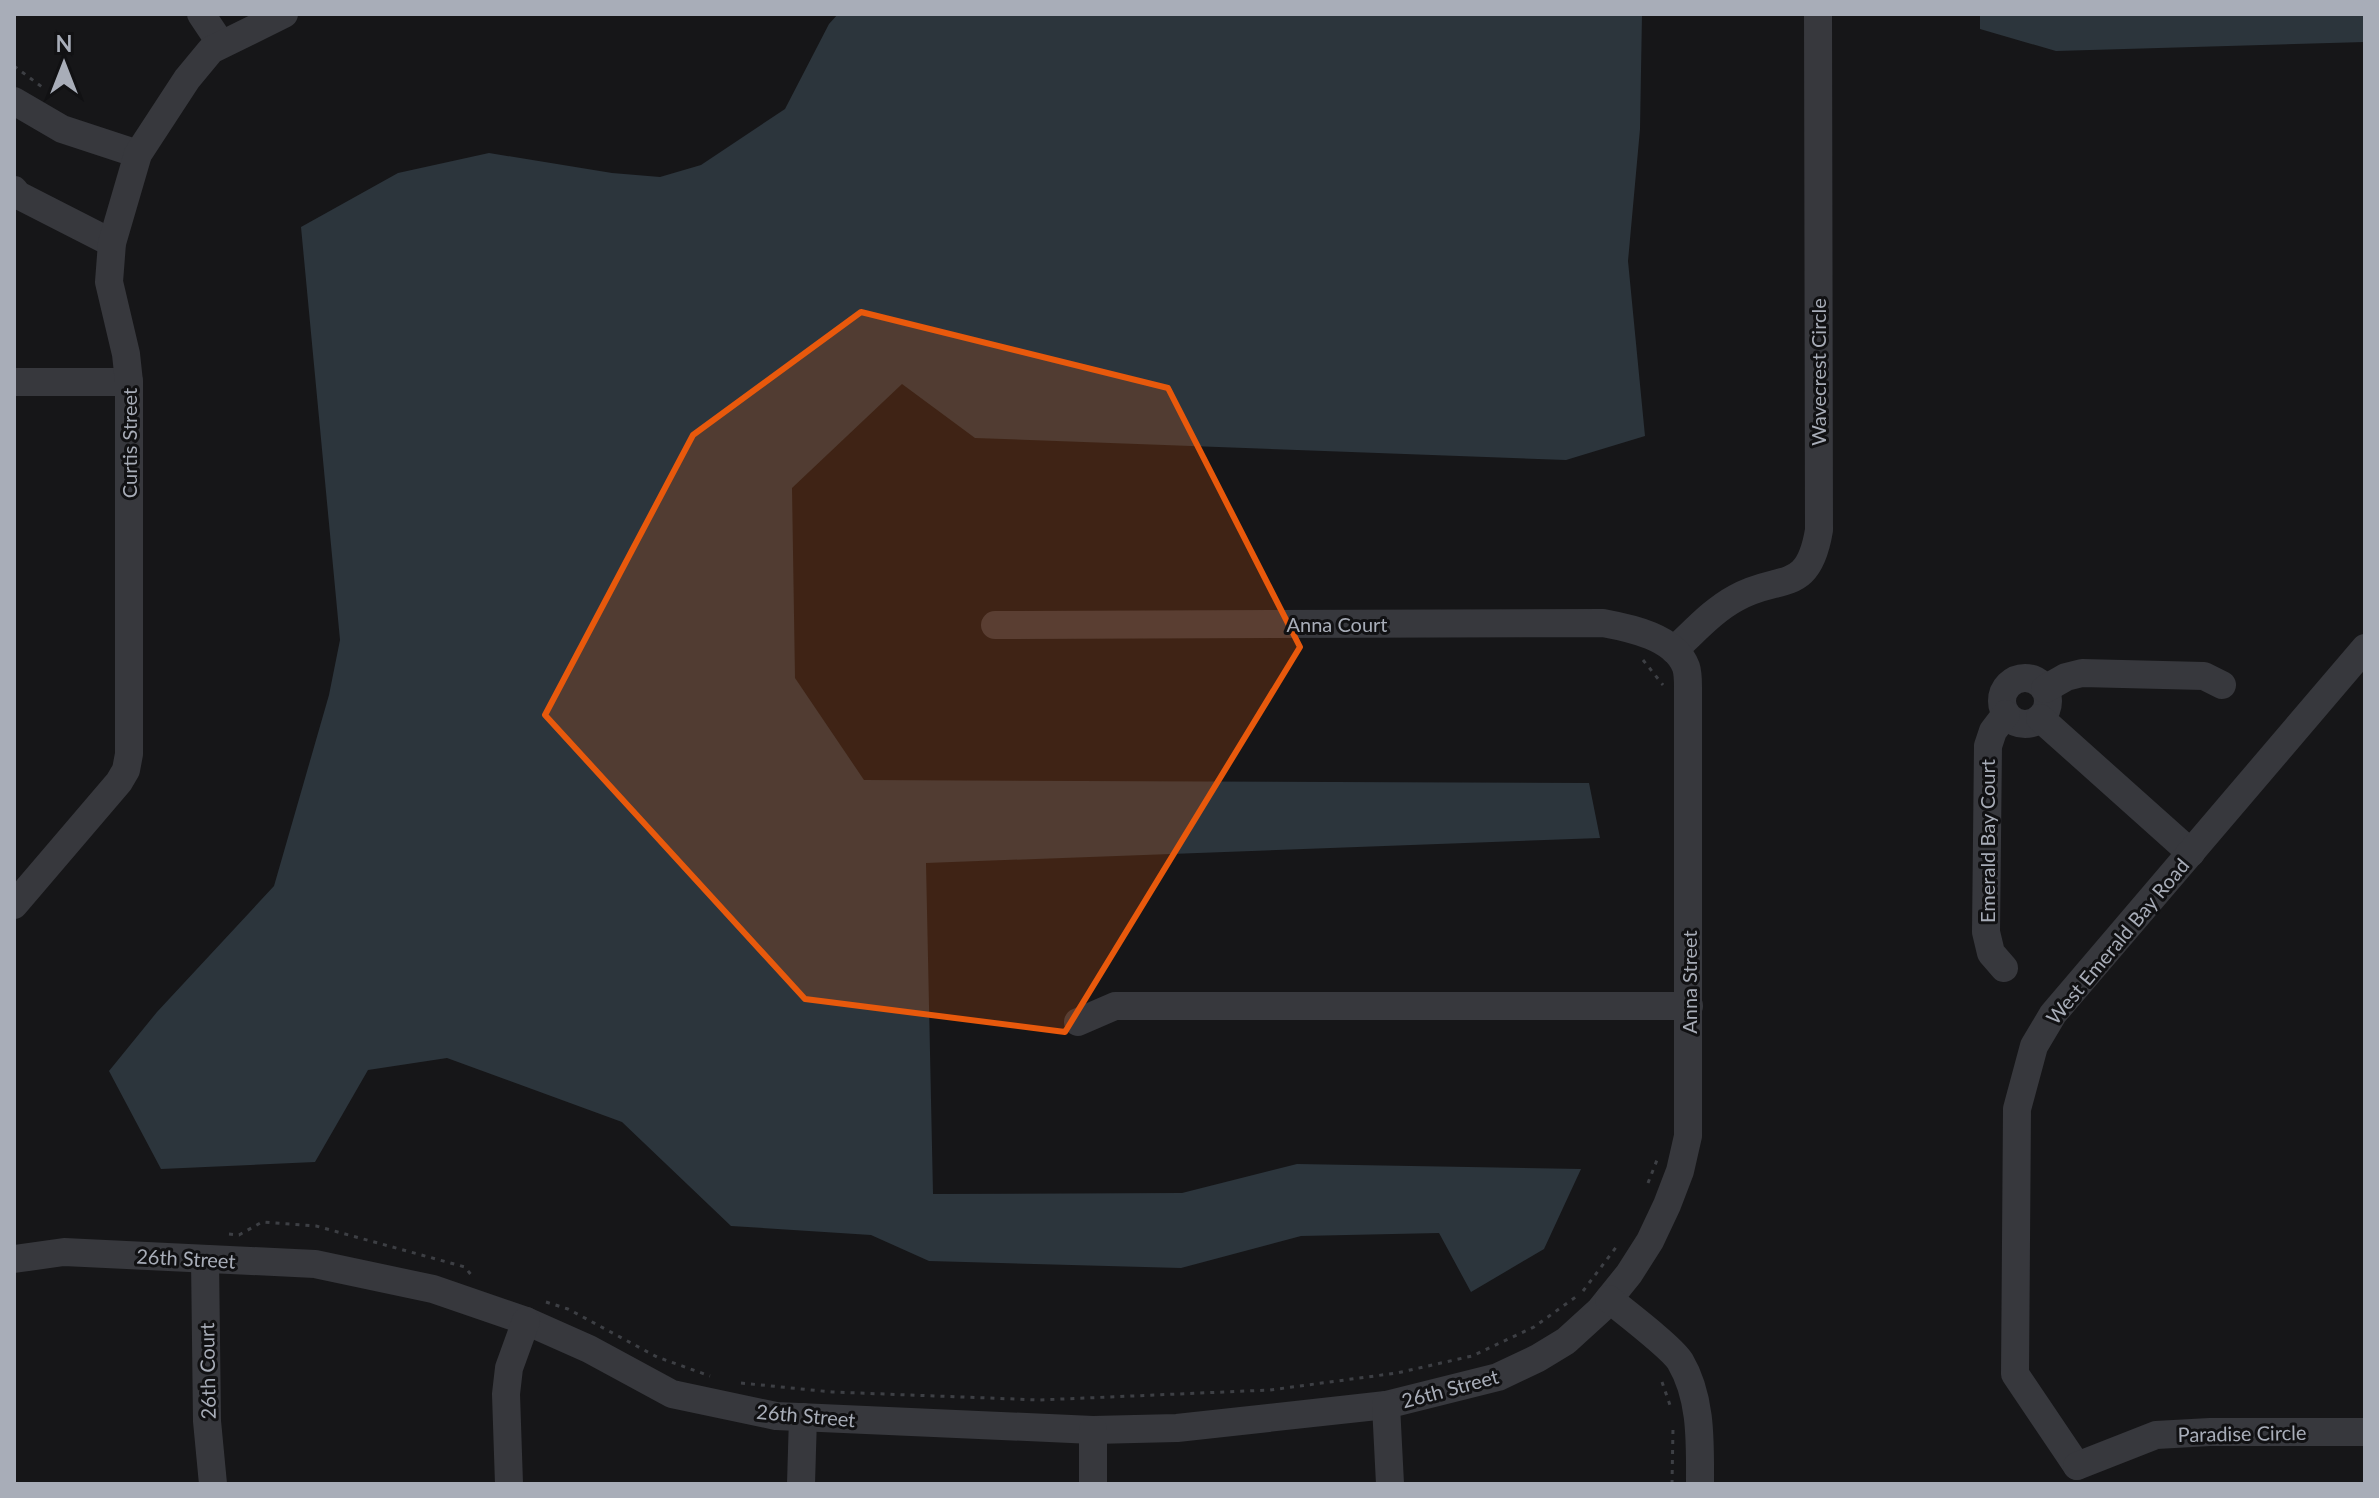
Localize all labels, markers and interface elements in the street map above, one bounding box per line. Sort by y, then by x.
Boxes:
north arrow [24,24,104,104]
text: N [56,30,72,57]
street label: Wavecrest Circle [1806,298,1830,446]
street label: Curtis Street [117,388,141,498]
street label: Anna Court [1287,612,1387,636]
street label: Emerald Bay Court [1975,759,1999,923]
street label: West Emerald Bay Road [2041,853,2193,1029]
street label: Anna Street [1677,930,1701,1034]
street label: 26th Street [136,1243,236,1273]
street label: 26th Court [194,1322,220,1420]
street label: 26th Street [1399,1364,1501,1412]
street label: 26th Street [755,1399,857,1431]
street label: Paradise Circle [2177,1420,2307,1446]

